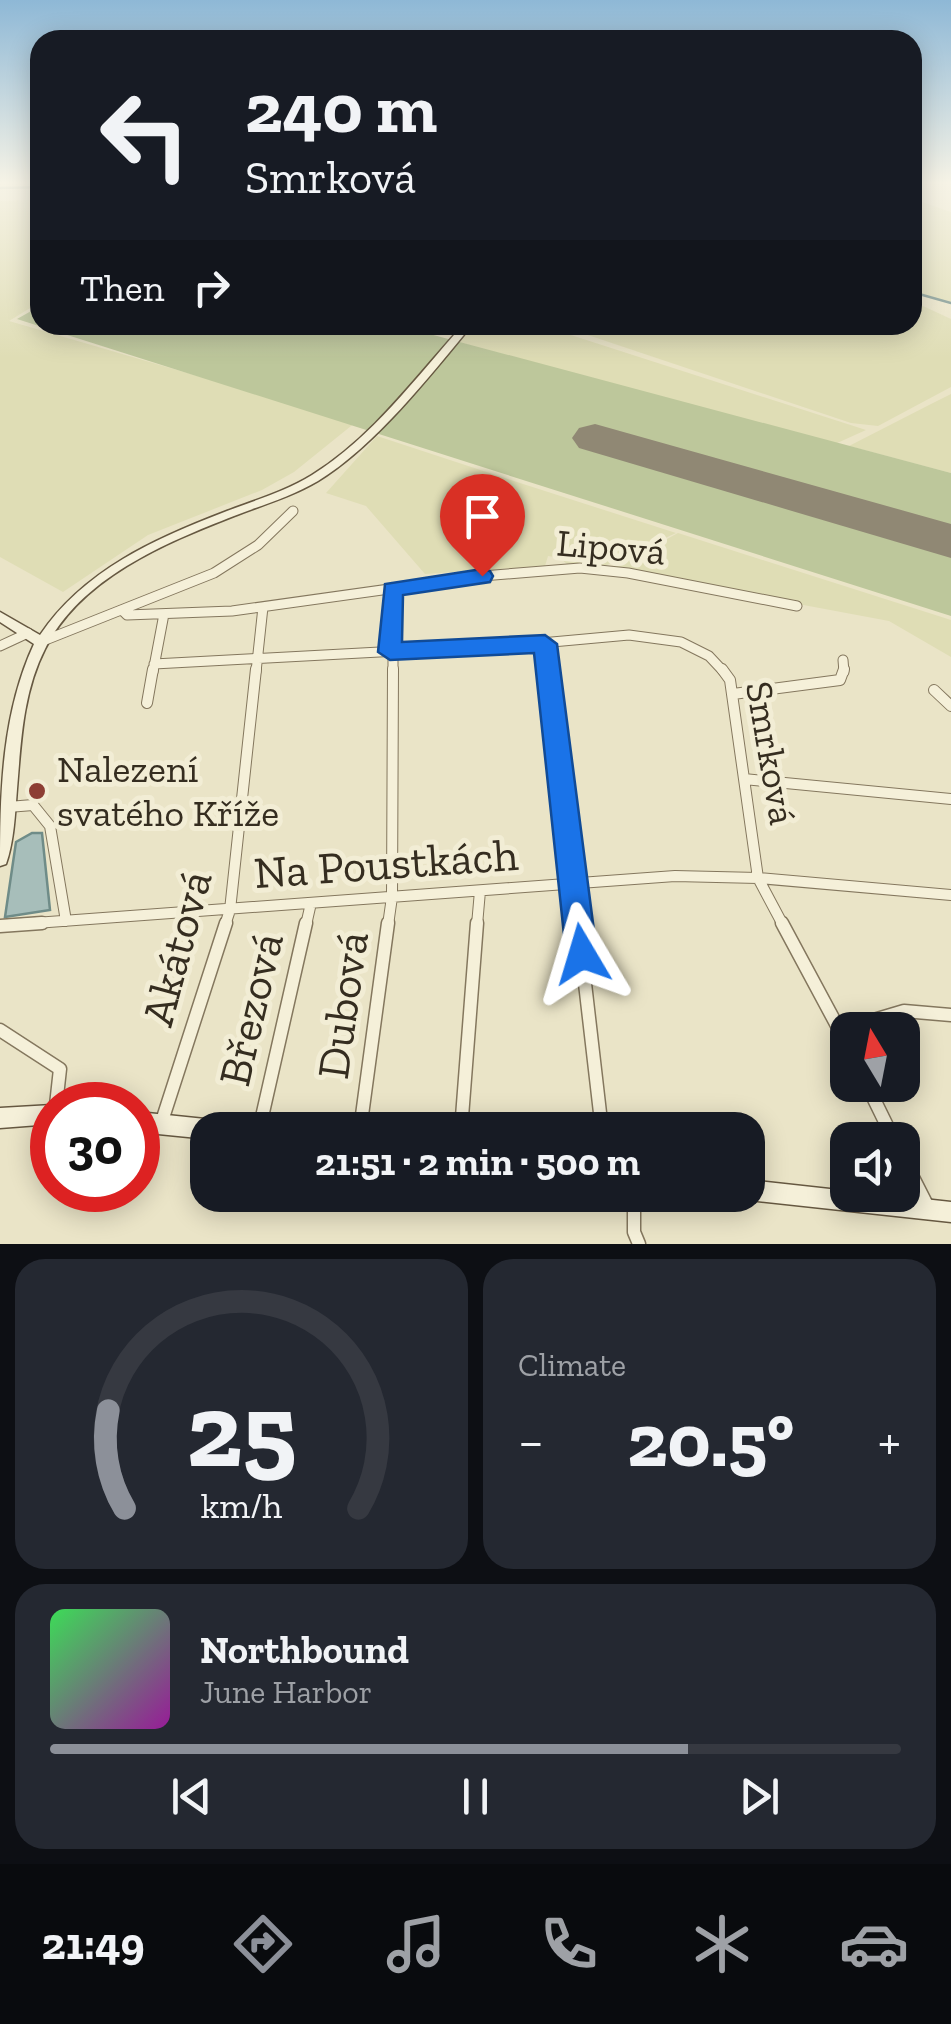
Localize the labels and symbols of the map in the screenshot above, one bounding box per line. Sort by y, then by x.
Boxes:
pin [440,474,525,577]
street label: Lipová [555,519,667,575]
street label: Smrková [736,678,806,828]
place label: Nalezení svatého Kříže [57,746,279,836]
marker: Nalezení svatého Kříže [26,780,48,802]
street label: Na Poustkách [252,828,520,900]
street label: Akátová [130,865,223,1032]
position arrow [530,902,634,1006]
street label: Březová [207,928,295,1091]
street label: Dubová [306,928,380,1082]
north arrow [830,1012,920,1102]
speed limit sign: 30 [30,1082,160,1212]

